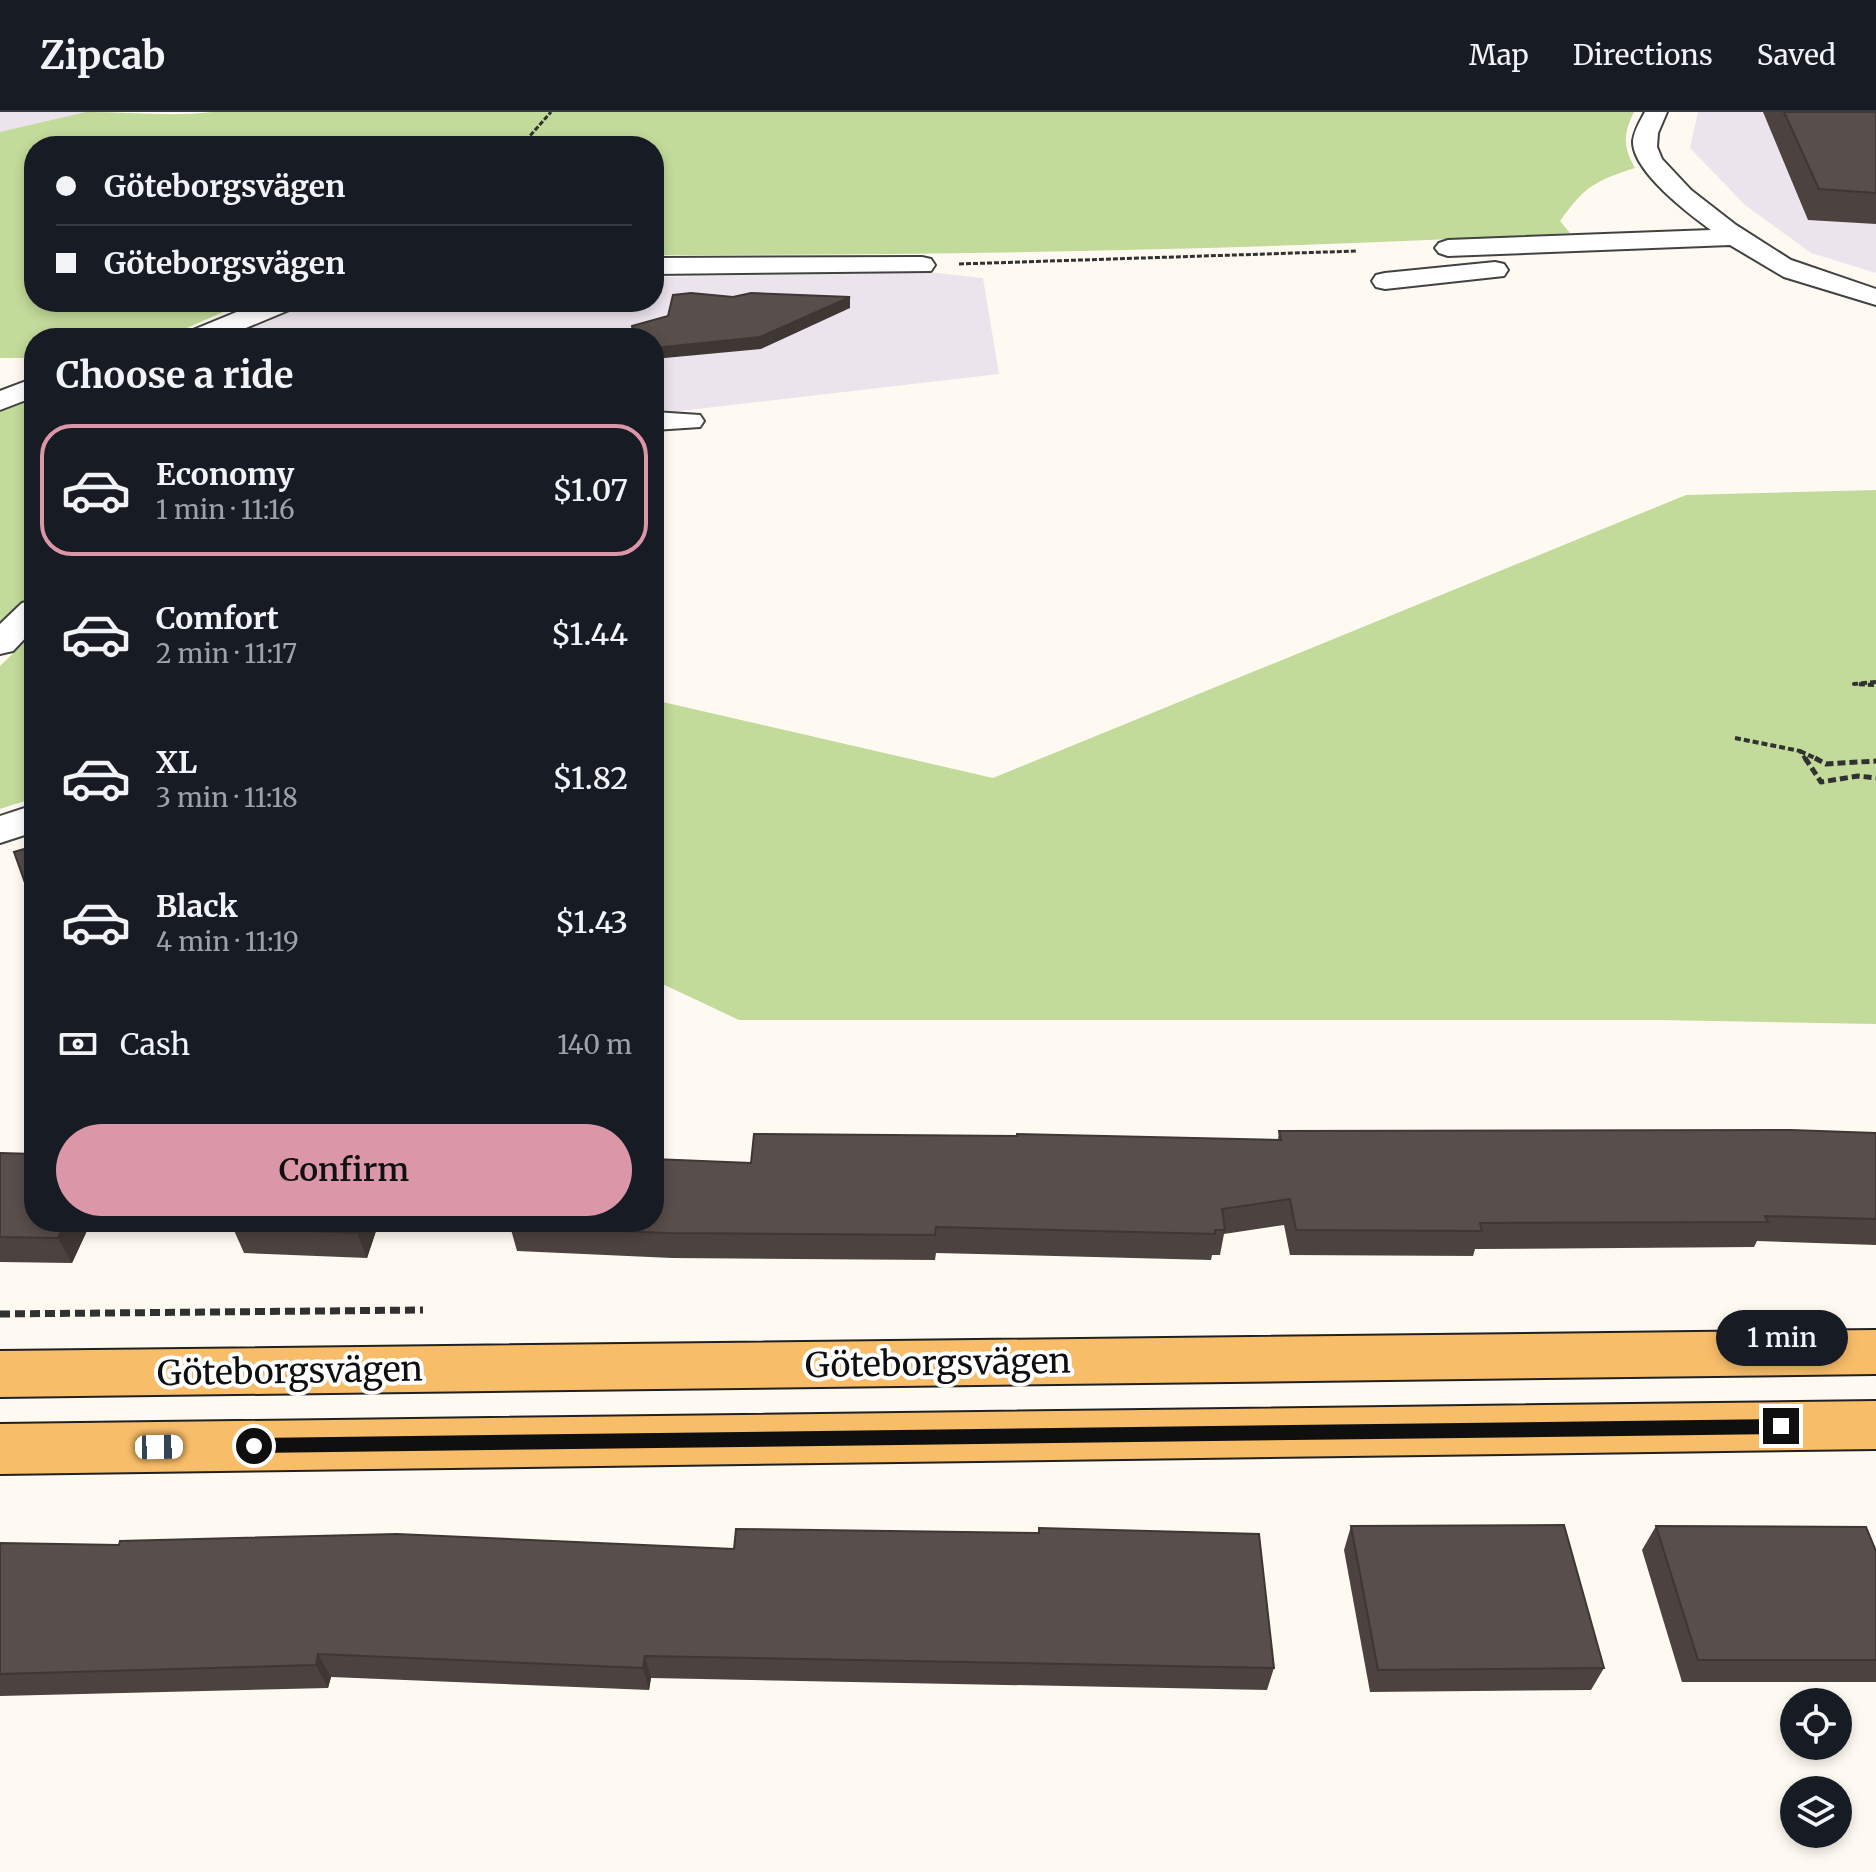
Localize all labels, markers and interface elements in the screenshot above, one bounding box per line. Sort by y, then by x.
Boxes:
text: Zipcab [40,32,166,79]
text: Map [1469,37,1529,73]
text: Directions [1573,37,1713,73]
text: Saved [1757,37,1836,73]
text: Göteborgsvägen [104,167,345,205]
text: Göteborgsvägen [104,244,345,282]
text: Choose a ride [56,353,293,398]
icon: car [60,454,132,526]
text: Economy [156,455,294,493]
text: $1.07 [553,471,628,509]
text: 1 min · 11:16 [156,493,295,526]
icon: car [60,598,132,670]
text: Comfort [156,599,279,637]
text: $1.44 [551,615,628,653]
text: 2 min · 11:17 [156,637,297,670]
icon: car [60,742,132,814]
text: XL [156,743,197,781]
text: $1.82 [552,759,628,797]
text: 3 min · 11:18 [156,781,298,814]
icon: car [60,886,132,958]
text: Black [156,887,238,925]
text: $1.43 [555,903,628,941]
text: 4 min · 11:19 [156,925,299,958]
icon: cash [56,1022,100,1066]
text: Cash [120,1025,190,1063]
text: 140 m [557,1028,632,1061]
button: Confirm [56,1124,632,1216]
callout: 1 min [1715,1310,1847,1366]
text: 1 min [1747,1321,1817,1354]
street label: Göteborgsvägen [805,1340,1071,1387]
street label: Göteborgsvägen [157,1348,423,1395]
route end [1763,1408,1799,1444]
route start [236,1428,272,1464]
car [135,1435,183,1459]
map controls [1780,1688,1852,1848]
button: locate [1780,1688,1852,1760]
button: layers [1780,1776,1852,1848]

